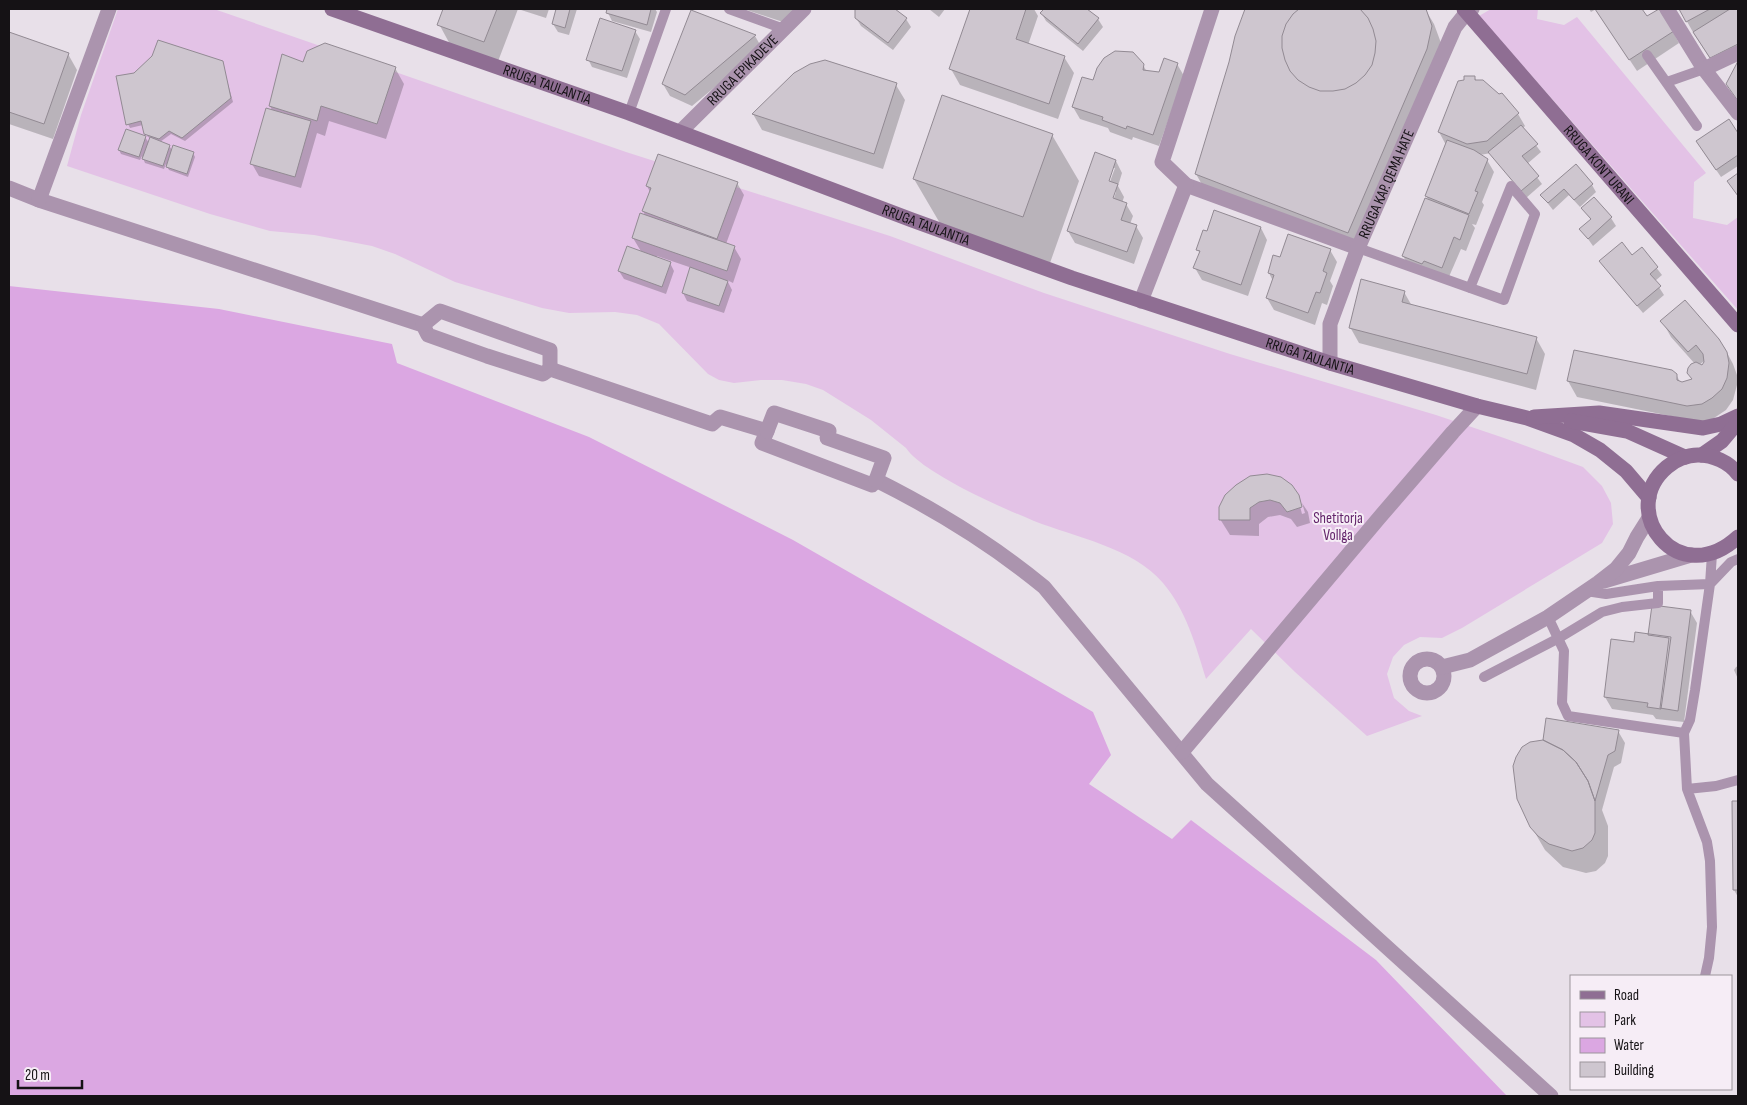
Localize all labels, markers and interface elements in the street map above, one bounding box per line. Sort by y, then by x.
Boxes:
street label: RRUGA EPIKADEVE [703,31,782,110]
street label: RRUGA TAULANTIA [500,61,594,109]
street label: RRUGA KONT URANI [1559,121,1638,209]
street label: RRUGA KAP. QEMA HATE [1354,127,1419,242]
street label: RRUGA TAULANTIA [879,201,973,250]
street label: RRUGA TAULANTIA [1263,333,1357,380]
park label: Shetitorja Vollga [1313,509,1363,545]
legend [1570,975,1732,1090]
text: Road [1614,986,1639,1005]
text: Park [1614,1011,1636,1030]
text: Water [1614,1036,1645,1055]
scale bar [18,1058,81,1090]
text: Building [1614,1061,1654,1080]
text: 20 m [25,1066,50,1085]

